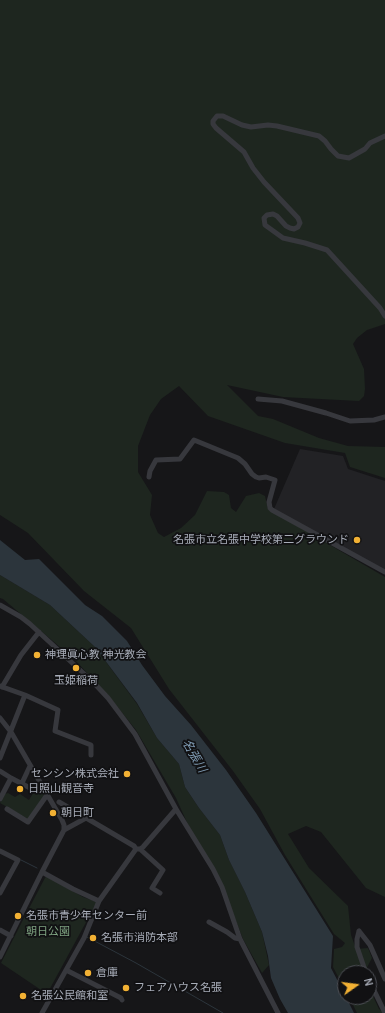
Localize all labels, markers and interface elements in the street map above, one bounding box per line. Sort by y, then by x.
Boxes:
place label: 名張市立名張中学校第二グラウンド [173,533,349,547]
marker: 名張市立名張中学校第二グラウンド [352,535,362,545]
place label: 神理眞心教 神光教会 [45,648,147,662]
marker: 神理眞心教 神光教会 [32,650,42,660]
marker: 玉姫稲荷 [71,663,81,673]
place label: 玉姫稲荷 [54,674,98,688]
water label: 名張川 [179,737,209,775]
place label: センシン株式会社 [31,767,119,781]
marker: センシン株式会社 [122,769,132,779]
place label: 日照山観音寺 [28,782,94,796]
marker: 日照山観音寺 [15,784,25,794]
place label: 朝日町 [61,806,94,820]
marker: 朝日町 [48,808,58,818]
place label: 名張市青少年センター前 [26,909,147,923]
marker: 名張市青少年センター前 [13,911,23,921]
park label: 朝日公園 [26,925,70,939]
place label: 名張市消防本部 [101,931,178,945]
marker: 名張市消防本部 [88,933,98,943]
north arrow [337,965,377,1005]
place label: 倉庫 [96,966,118,980]
marker: 倉庫 [83,968,93,978]
text: N [361,977,375,988]
place label: フェアハウス名張 [134,981,222,995]
marker: フェアハウス名張 [121,983,131,993]
place label: 名張公民館和室 [31,989,108,1003]
marker: 名張公民館和室 [18,991,28,1001]

